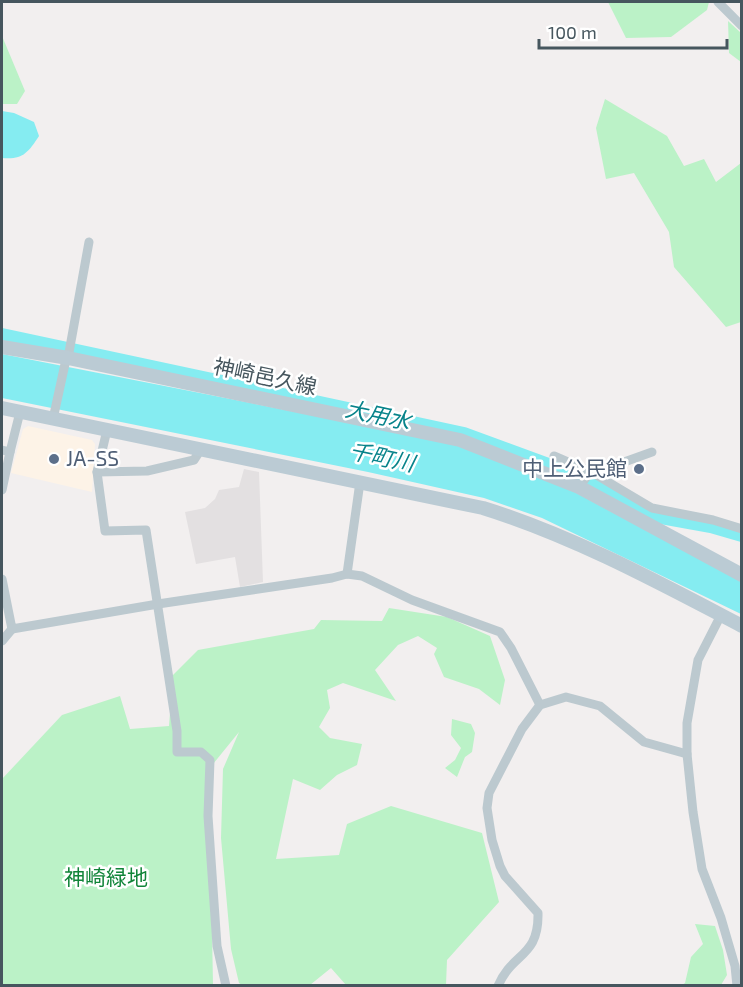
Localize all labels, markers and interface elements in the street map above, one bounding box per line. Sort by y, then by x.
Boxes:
scale bar [539,12,726,50]
text: 100 m [548,21,597,43]
street label: 神崎邑久線 [211,352,319,399]
water label: 大用水 [343,394,415,434]
water label: 千町川 [347,436,419,476]
place label: JA-SS [66,445,119,470]
marker: JA-SS [47,452,61,466]
place label: 中上公民館 [522,455,627,480]
marker: 中上公民館 [632,462,646,476]
park label: 神崎緑地 [64,864,148,889]

